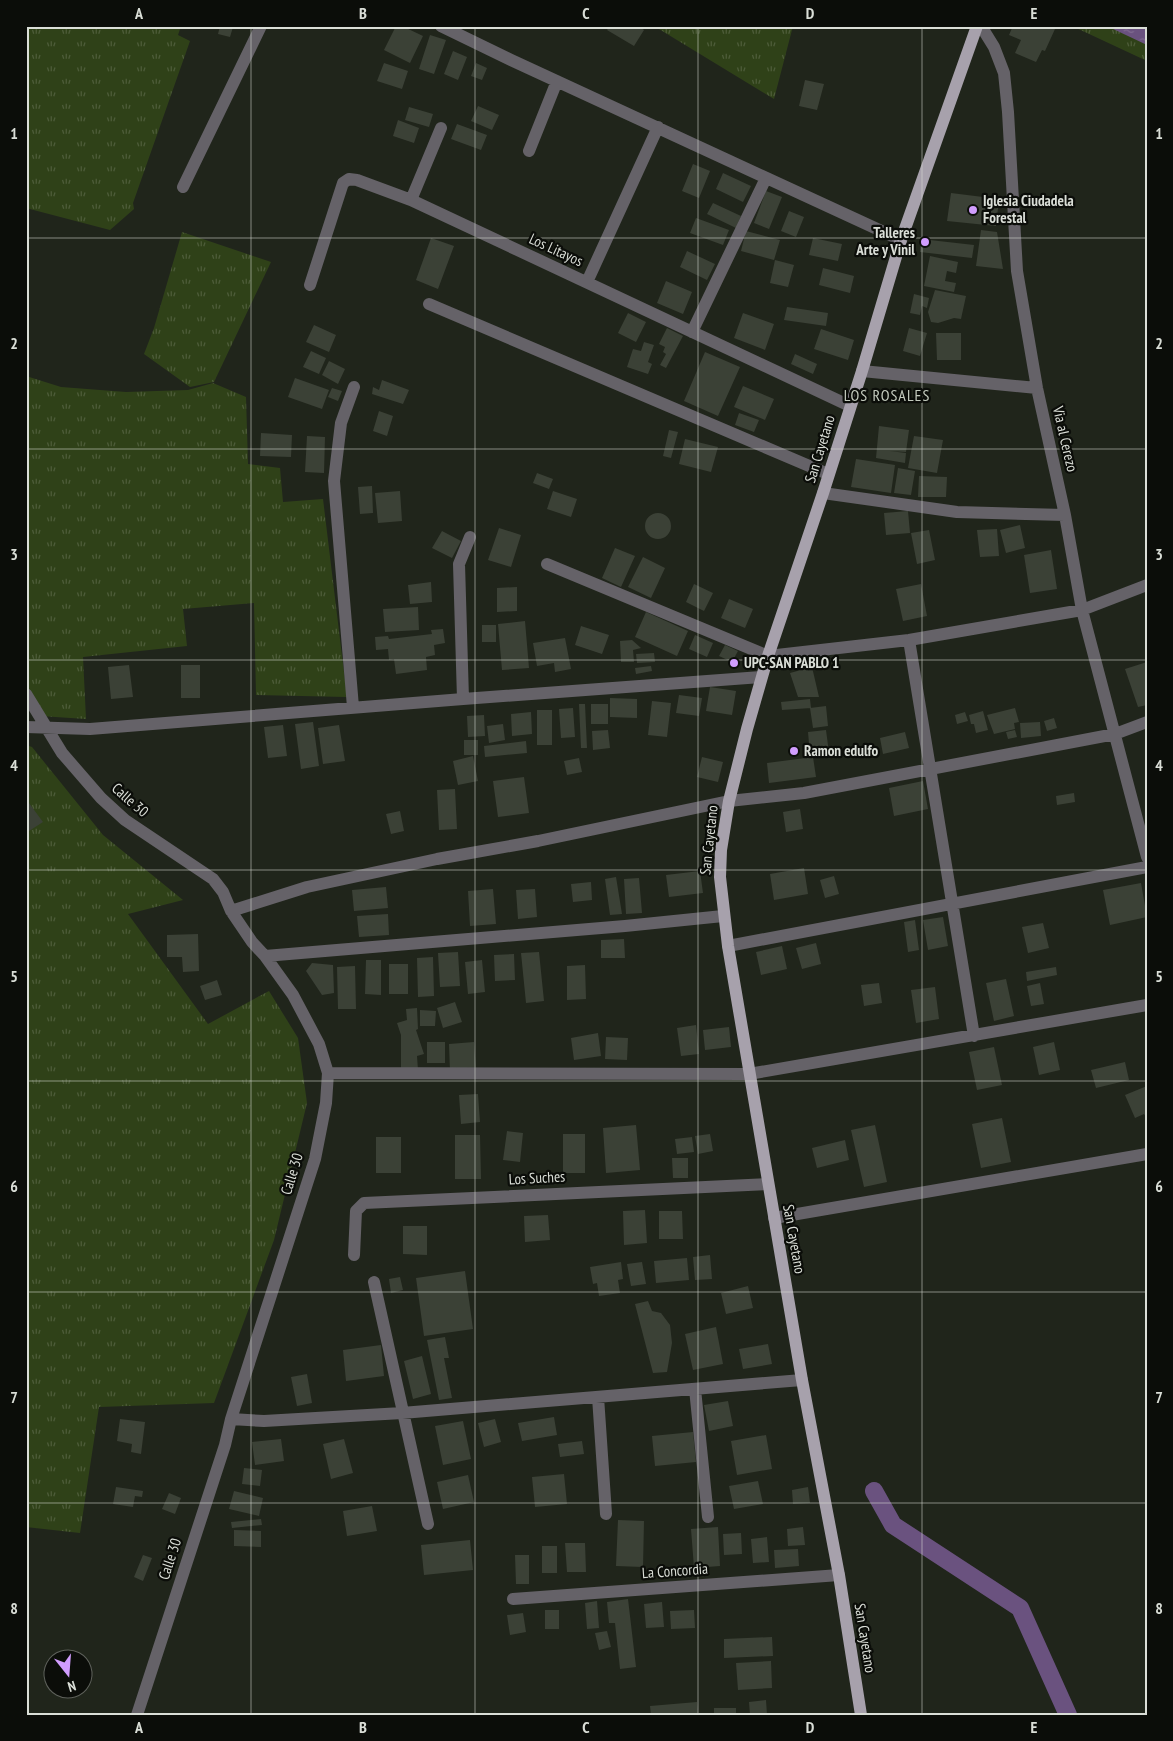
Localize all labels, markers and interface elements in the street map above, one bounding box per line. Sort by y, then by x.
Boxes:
text: A [134,3,144,23]
text: B [359,3,367,23]
text: C [582,3,590,23]
text: D [806,3,815,23]
text: E [1031,3,1038,23]
text: 1 [10,123,18,143]
text: 1 [1155,123,1163,143]
place label: Iglesia Ciudadela Forestal [983,191,1074,227]
marker: Iglesia Ciudadela Forestal [967,204,979,216]
place label: Talleres Arte y Vinil [855,223,915,259]
street label: Los Litayos [526,229,586,270]
marker: Talleres Arte y Vinil [919,236,931,248]
text: 2 [10,333,18,353]
text: 2 [1155,333,1163,353]
district label: LOS ROSALES [844,385,930,405]
street label: Via al Cerezo [1049,403,1082,473]
street label: San Cayetano [800,413,839,485]
text: 3 [10,544,18,564]
text: 3 [1155,544,1163,564]
place label: UPC-SAN PABLO 1 [744,653,839,672]
marker: UPC-SAN PABLO 1 [728,657,740,669]
place label: Ramon edulfo [804,741,879,760]
marker: Ramon edulfo [788,745,800,757]
text: 4 [10,755,18,775]
text: 4 [1155,755,1163,775]
street label: Calle 30 [108,778,153,821]
street label: San Cayetano [695,804,722,876]
text: 5 [10,966,18,986]
text: 5 [1155,966,1163,986]
street label: Calle 30 [276,1150,307,1197]
street label: Los Suches [508,1167,566,1188]
text: 6 [10,1176,18,1196]
text: 6 [1155,1176,1163,1196]
street label: San Cayetano [779,1203,810,1275]
text: 7 [10,1387,18,1407]
text: 7 [1155,1387,1163,1407]
street label: Calle 30 [154,1535,185,1582]
street label: La Concordia [641,1559,709,1582]
text: 8 [10,1598,18,1618]
text: 8 [1155,1598,1163,1618]
street label: San Cayetano [851,1602,880,1674]
north arrow [42,1648,92,1698]
text: N [66,1677,78,1696]
text: A [134,1717,144,1737]
text: B [359,1717,367,1737]
text: C [582,1717,590,1737]
text: D [806,1717,815,1737]
text: E [1031,1717,1038,1737]

